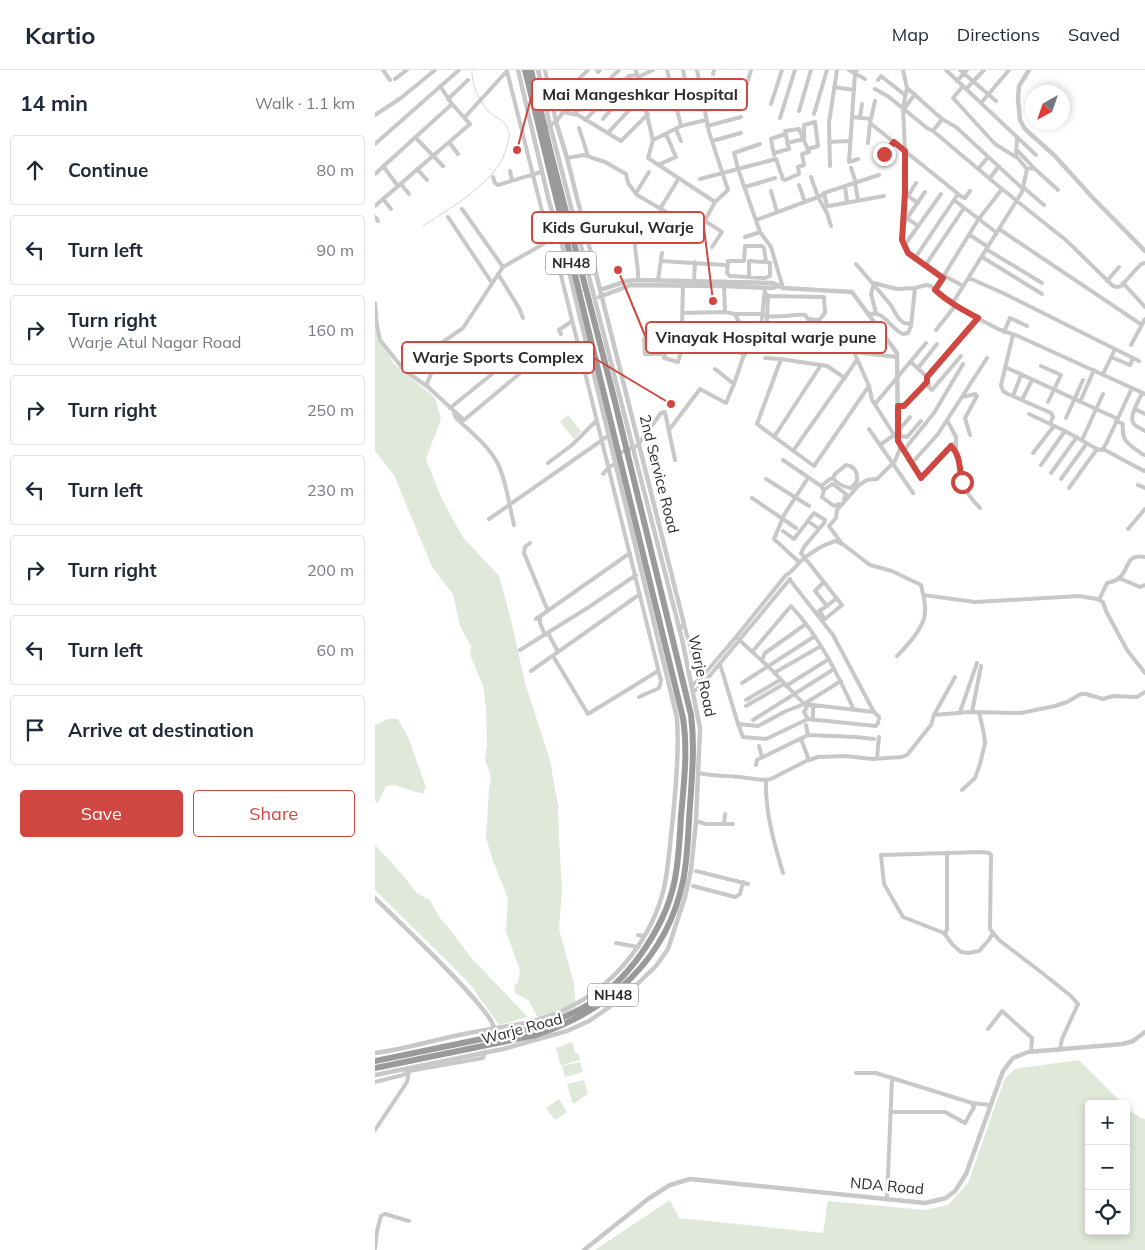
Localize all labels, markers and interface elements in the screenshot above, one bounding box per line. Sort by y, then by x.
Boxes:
text: Kartio [25,20,96,50]
text: Map [892,23,929,46]
text: Directions [957,23,1040,46]
text: Saved [1068,23,1120,46]
callout: Mai Mangeshkar Hospital [532,79,747,110]
text: Mai Mangeshkar Hospital [542,84,738,104]
north arrow [1025,85,1070,130]
text: 14 min [20,90,88,116]
text: Walk · 1.1 km [255,93,355,113]
route end [873,143,896,166]
icon: ahead [21,156,49,184]
text: Continue [68,158,148,182]
text: 80 m [317,160,354,180]
callout: Kids Gurukul, Warje [532,212,704,243]
text: Kids Gurukul, Warje [542,217,694,237]
icon: left [21,236,49,264]
text: Turn left [68,238,143,262]
text: 90 m [317,240,354,260]
road number: NH48 [546,252,596,274]
text: Turn right [68,308,157,332]
icon: right [21,316,49,344]
text: 160 m [307,320,354,340]
callout: Vinayak Hospital warje pune [646,322,886,353]
text: Vinayak Hospital warje pune [655,327,877,347]
text: Warje Atul Nagar Road [68,332,241,352]
callout: Warje Sports Complex [402,342,594,373]
text: Warje Sports Complex [412,347,584,367]
icon: right [21,396,49,424]
text: Turn right [68,398,157,422]
text: 250 m [307,400,354,420]
street label: 2nd Service Road [636,413,683,535]
route start [951,471,974,494]
icon: left [21,476,49,504]
text: Turn left [68,478,143,502]
text: 230 m [307,480,354,500]
icon: right [21,556,49,584]
text: Turn right [68,558,157,582]
text: 200 m [307,560,354,580]
street label: Warje Road [685,633,720,718]
icon: left [21,636,49,664]
text: Turn left [68,638,143,662]
text: 60 m [317,640,354,660]
icon: arrive [21,716,49,744]
text: Arrive at destination [68,718,254,742]
button: Save [20,790,183,837]
button: Share [193,790,355,837]
road number: NH48 [588,984,638,1006]
street label: Warje Road [479,1009,564,1048]
map controls [1085,1100,1130,1235]
button: + [1085,1100,1130,1145]
button: − [1085,1145,1130,1190]
street label: NDA Road [849,1173,925,1198]
button: locate [1085,1190,1130,1235]

